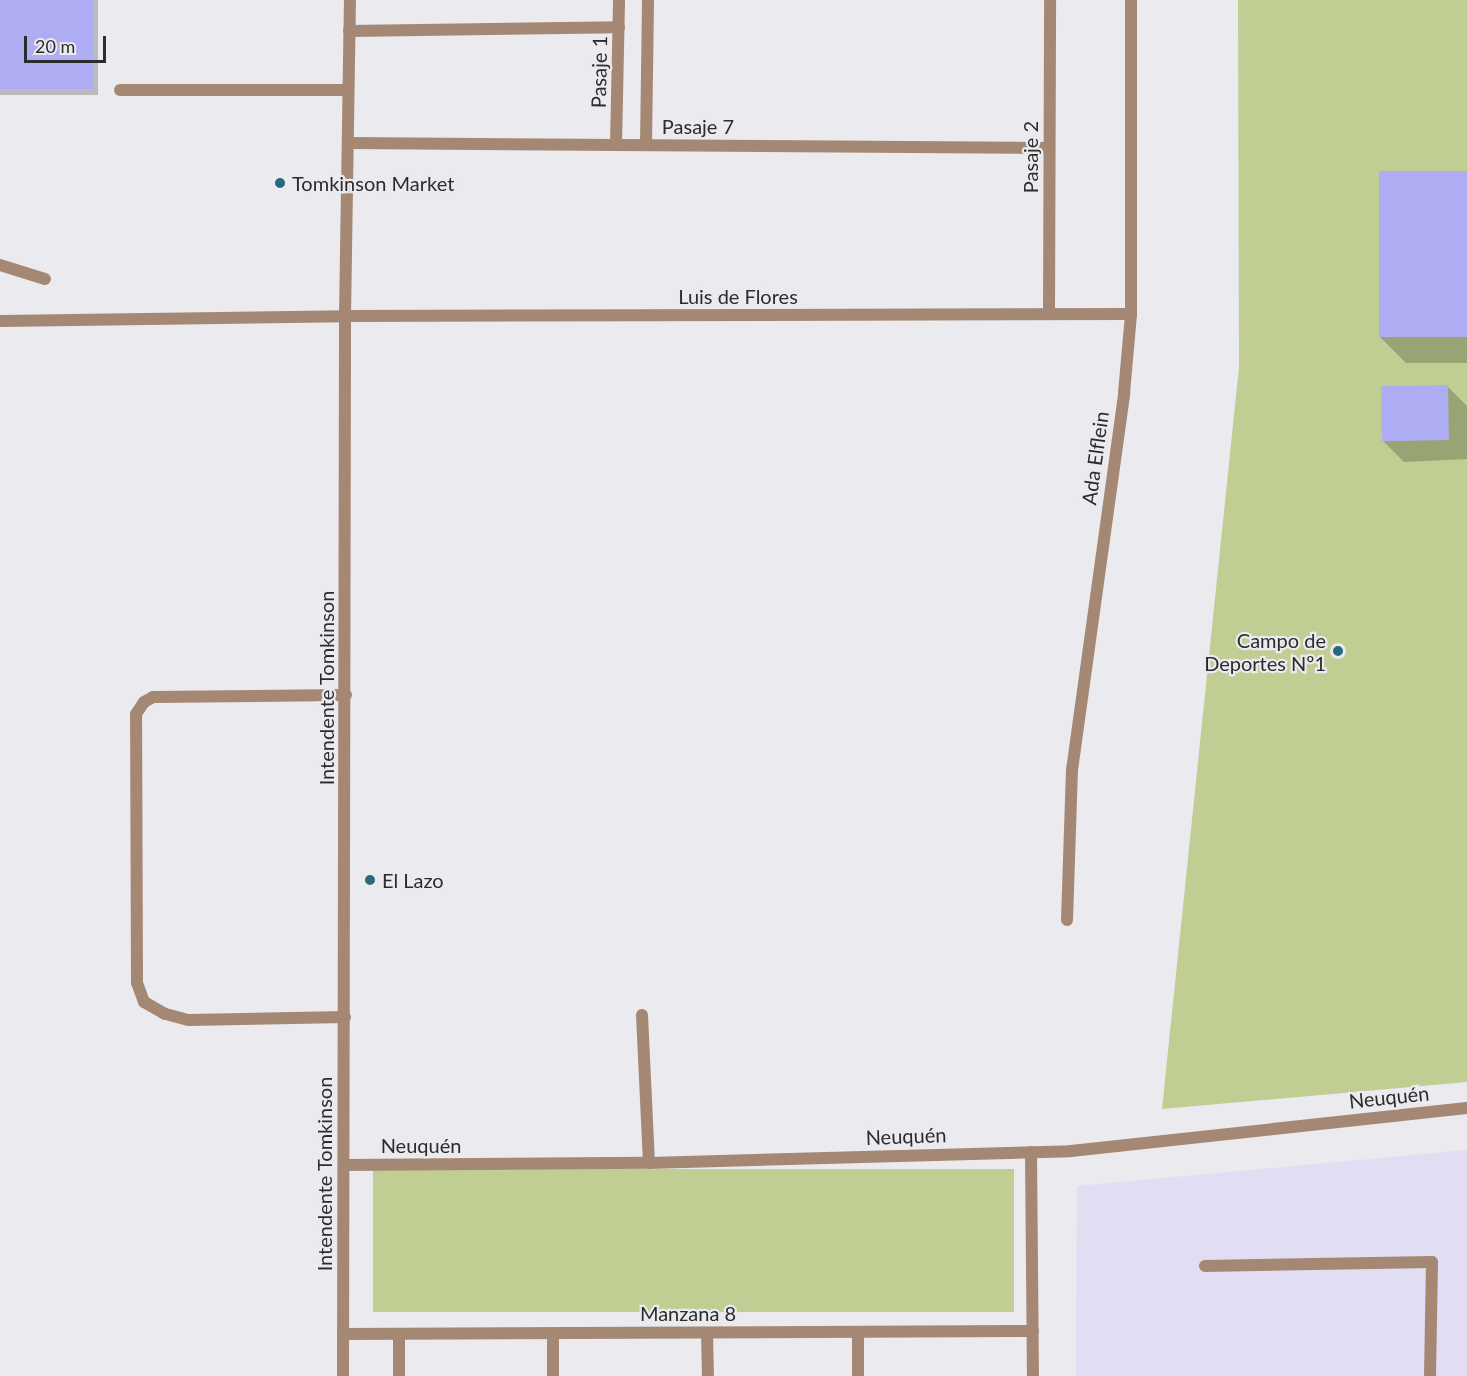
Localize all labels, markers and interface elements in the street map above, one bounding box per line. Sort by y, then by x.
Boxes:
scale bar [27,24,110,62]
text: 20 m [35,35,75,57]
street label: Pasaje 1 [586,36,612,108]
street label: Pasaje 7 [662,114,734,138]
street label: Pasaje 2 [1018,121,1042,193]
place label: Tomkinson Market [292,171,454,195]
marker: Tomkinson Market [273,176,287,190]
street label: Luis de Flores [678,284,798,308]
street label: Ada Elflein [1077,410,1113,506]
street label: Intendente Tomkinson [314,590,338,786]
place label: Campo de Deportes Nº1 [1204,628,1326,675]
marker: Campo de Deportes Nº1 [1331,644,1345,658]
place label: El Lazo [382,868,444,892]
marker: El Lazo [363,873,377,887]
street label: Intendente Tomkinson [312,1076,336,1272]
street label: Neuquén [1348,1081,1430,1113]
street label: Neuquén [865,1123,947,1149]
street label: Neuquén [381,1133,461,1157]
street label: Manzana 8 [640,1301,736,1325]

